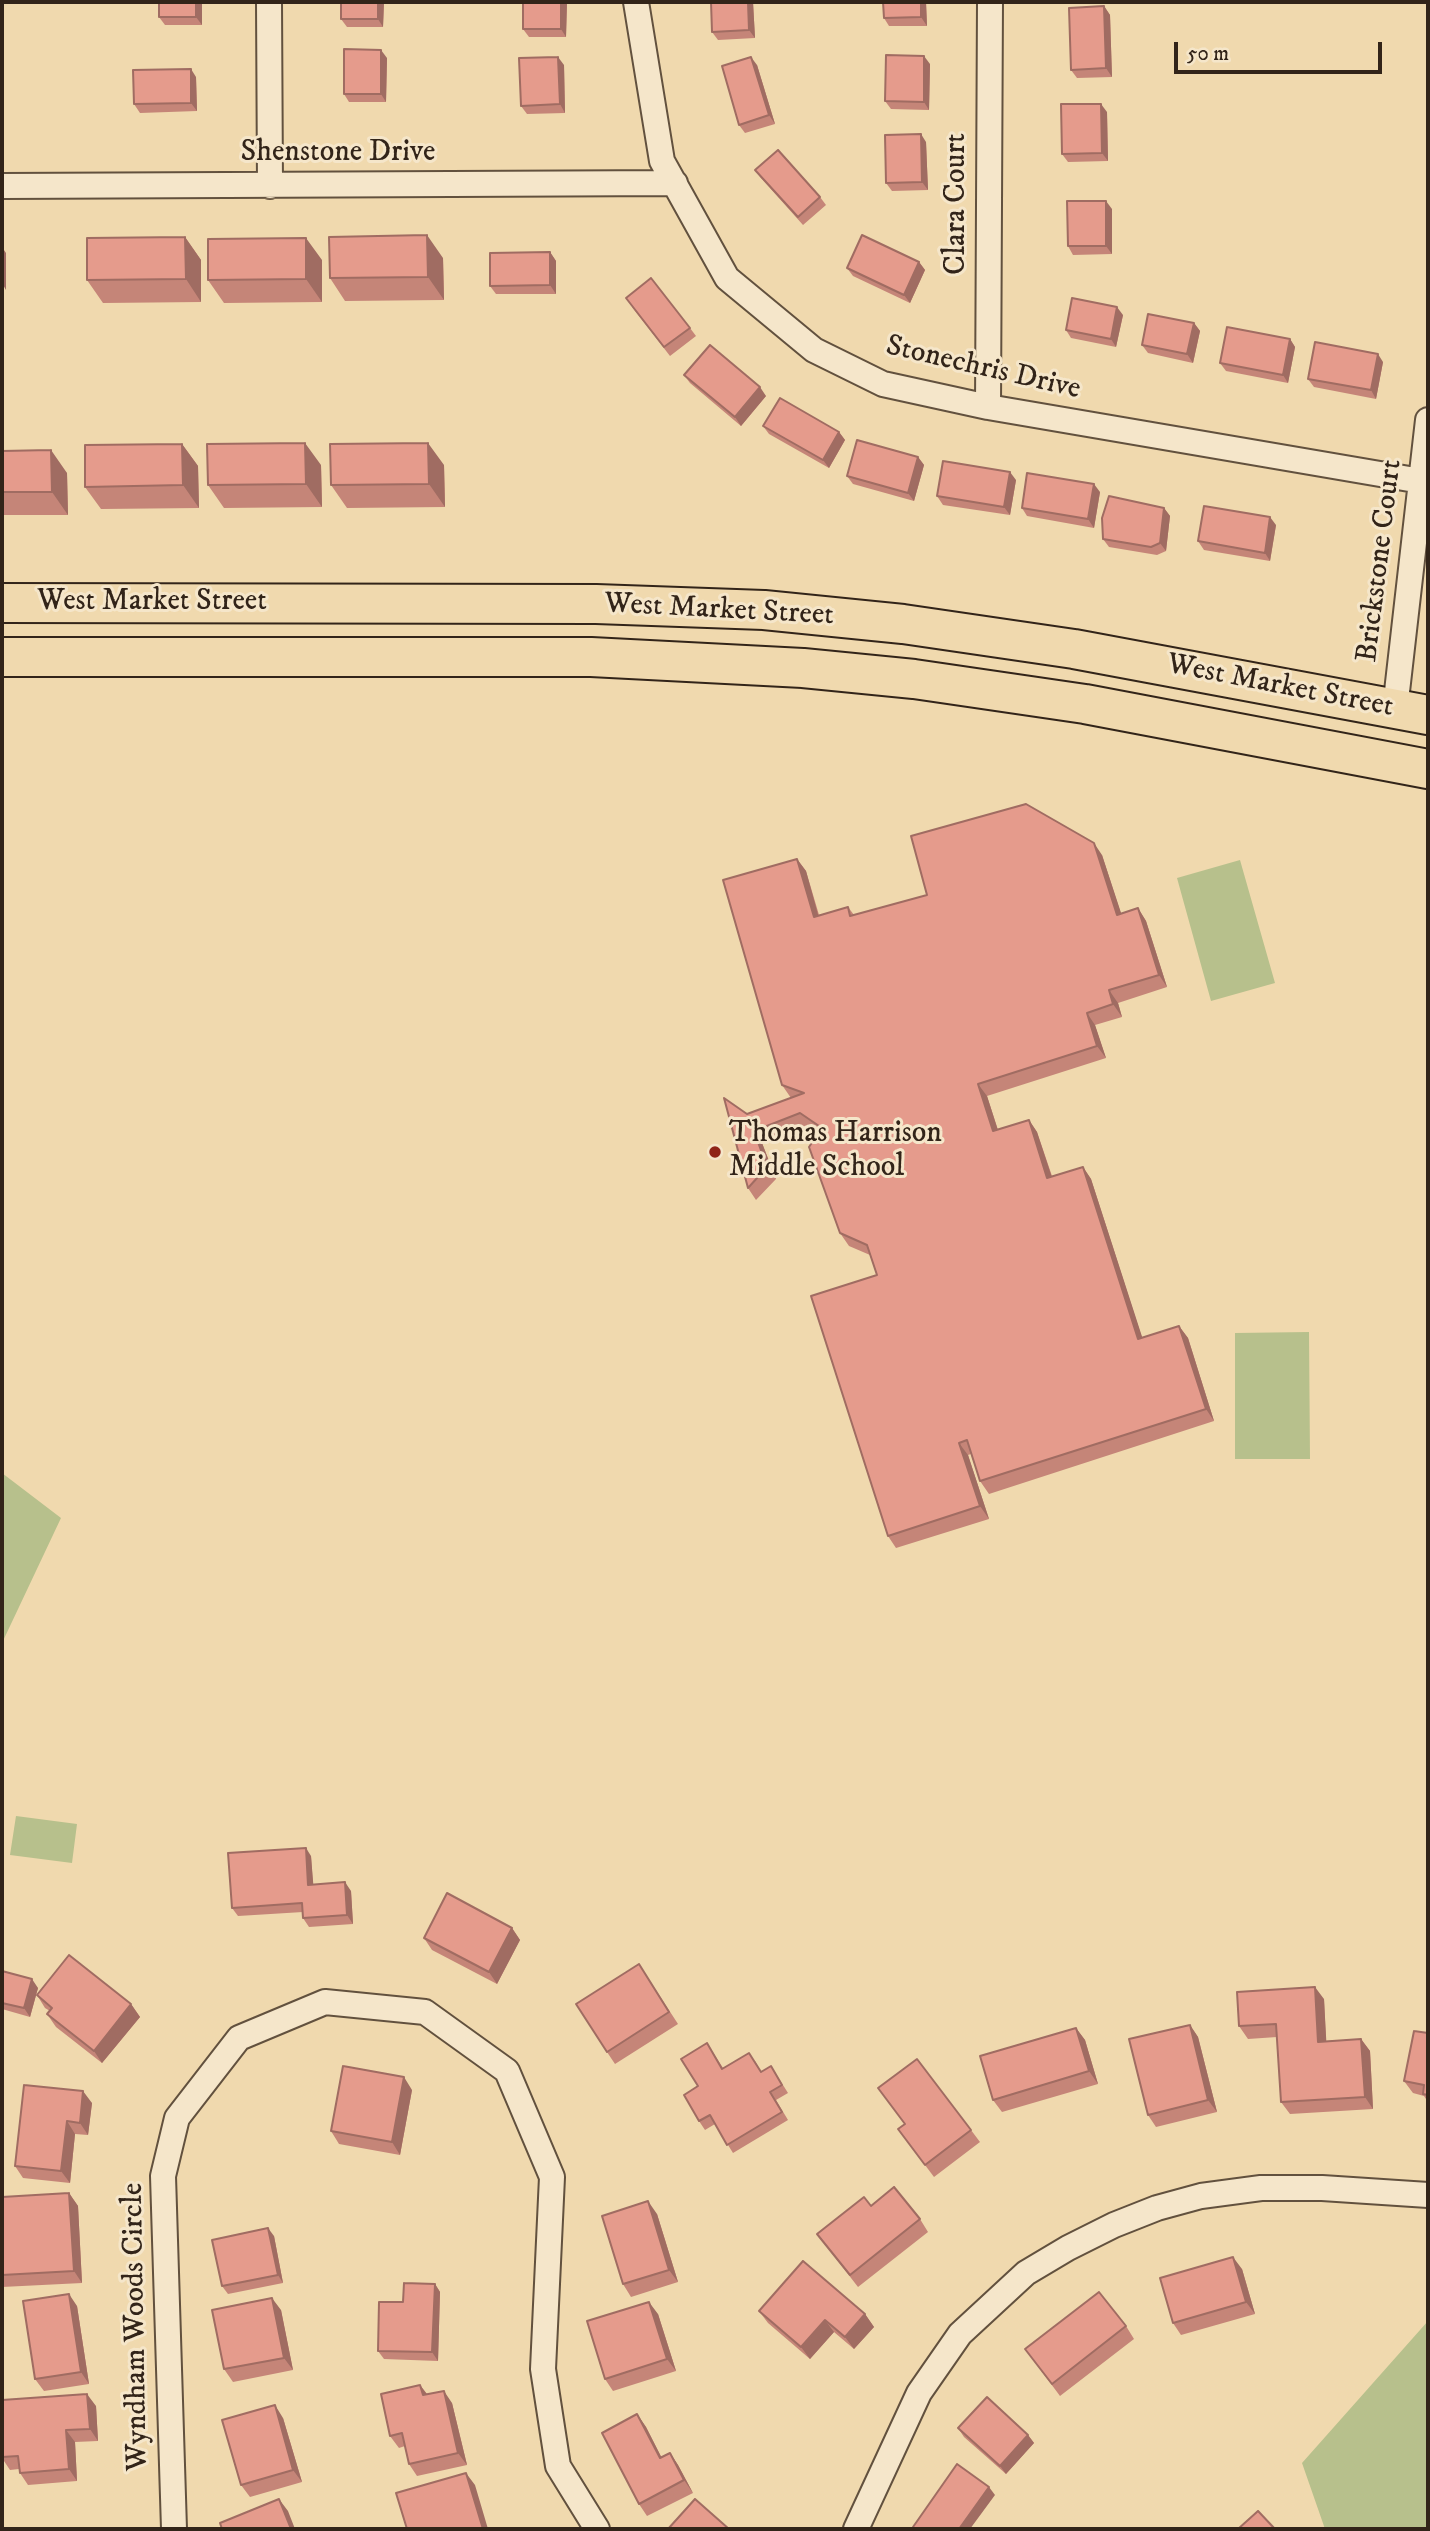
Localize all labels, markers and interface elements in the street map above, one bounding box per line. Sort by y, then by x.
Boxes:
scale bar [1178,28,1386,72]
text: 50 m [1187,41,1229,67]
street label: Clara Court [940,133,976,275]
street label: Shenstone Drive [241,136,435,172]
street label: Stonechris Drive [882,329,1084,409]
street label: Brickstone Court [1351,458,1411,664]
street label: West Market Street [37,585,267,621]
street label: West Market Street [603,587,835,635]
street label: West Market Street [1164,647,1396,727]
place label: Thomas Harrison Middle School [729,1117,942,1188]
marker: Thomas Harrison Middle School [707,1144,723,1160]
street label: Wyndham Woods Circle [116,2182,158,2472]

